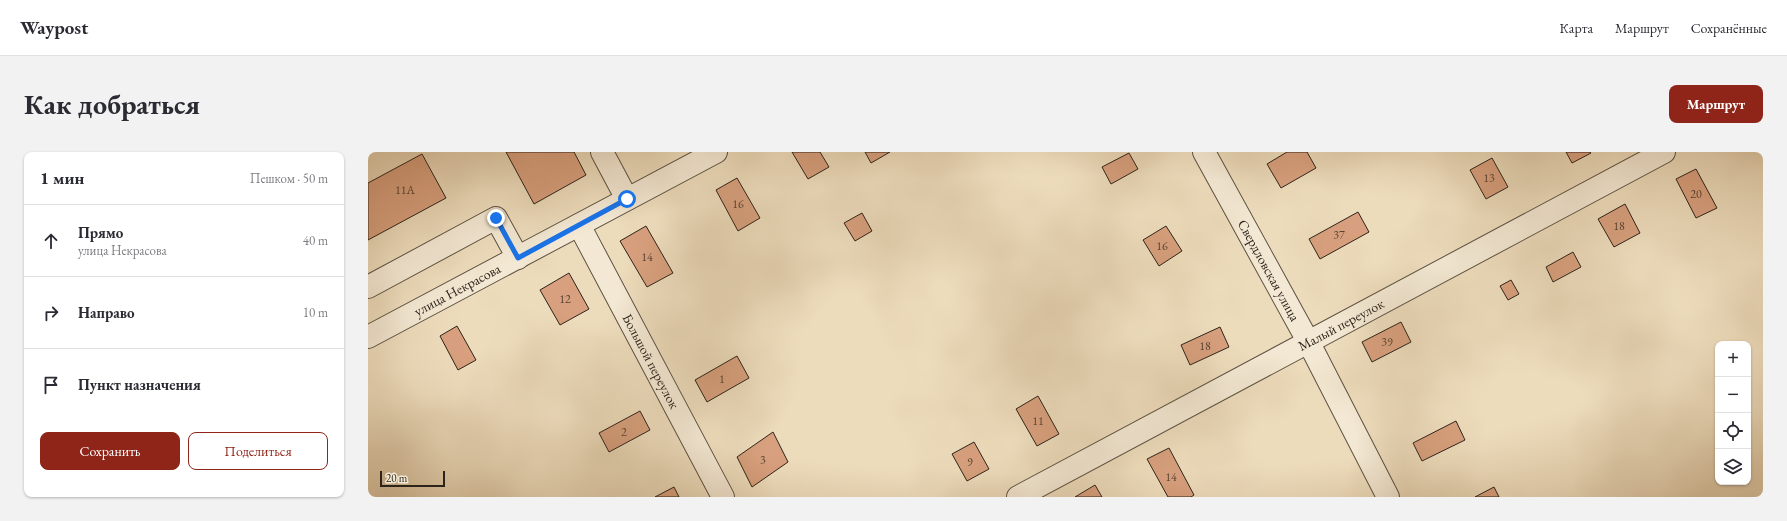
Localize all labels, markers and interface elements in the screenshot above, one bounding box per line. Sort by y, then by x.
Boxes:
text: Waypost [20,15,88,40]
text: Карта [1560,19,1593,37]
text: Маршрут [1615,19,1669,37]
text: Сохранённые [1691,19,1767,37]
button: Маршрут [1669,85,1763,123]
text: Как добраться [24,86,200,122]
text: 1 мин [40,167,84,189]
text: Пешком · 50 m [250,170,328,187]
house number: 13 [1483,170,1495,186]
house number: 11А [395,182,416,198]
house number: 20 [1690,186,1702,202]
route start [618,190,636,208]
house number: 16 [732,196,744,212]
route end [487,209,505,227]
street label: Свердловская улица [1234,216,1304,325]
house number: 18 [1613,218,1625,234]
text: Прямо [78,223,123,242]
house number: 37 [1333,227,1345,243]
icon: ahead [40,230,62,252]
text: 40 m [303,232,328,249]
house number: 16 [1156,238,1168,254]
text: улица Некрасова [78,242,167,259]
house number: 14 [641,249,653,265]
street label: улица Некрасова [411,259,504,320]
house number: 12 [559,291,571,307]
street label: Малый переулок [1295,294,1387,355]
icon: right [40,302,62,324]
text: Направо [78,303,135,322]
text: 10 m [303,304,328,321]
street label: Большой переулок [618,310,684,412]
house number: 39 [1381,334,1393,350]
house number: 18 [1199,338,1211,354]
map controls [1715,341,1751,485]
button: + [1715,341,1751,377]
house number: 1 [719,371,725,387]
icon: arrive [40,374,62,396]
text: Пункт назначения [78,375,201,394]
button: − [1715,377,1751,413]
house number: 11 [1032,413,1044,429]
button: locate [1715,413,1751,449]
house number: 2 [621,424,627,440]
button: Сохранить [40,432,180,470]
button: Поделиться [188,432,328,470]
button: layers [1715,449,1751,485]
house number: 3 [760,452,766,468]
house number: 9 [967,454,973,470]
scale bar [380,469,445,488]
house number: 14 [1165,469,1177,485]
text: 20 m [386,471,407,485]

